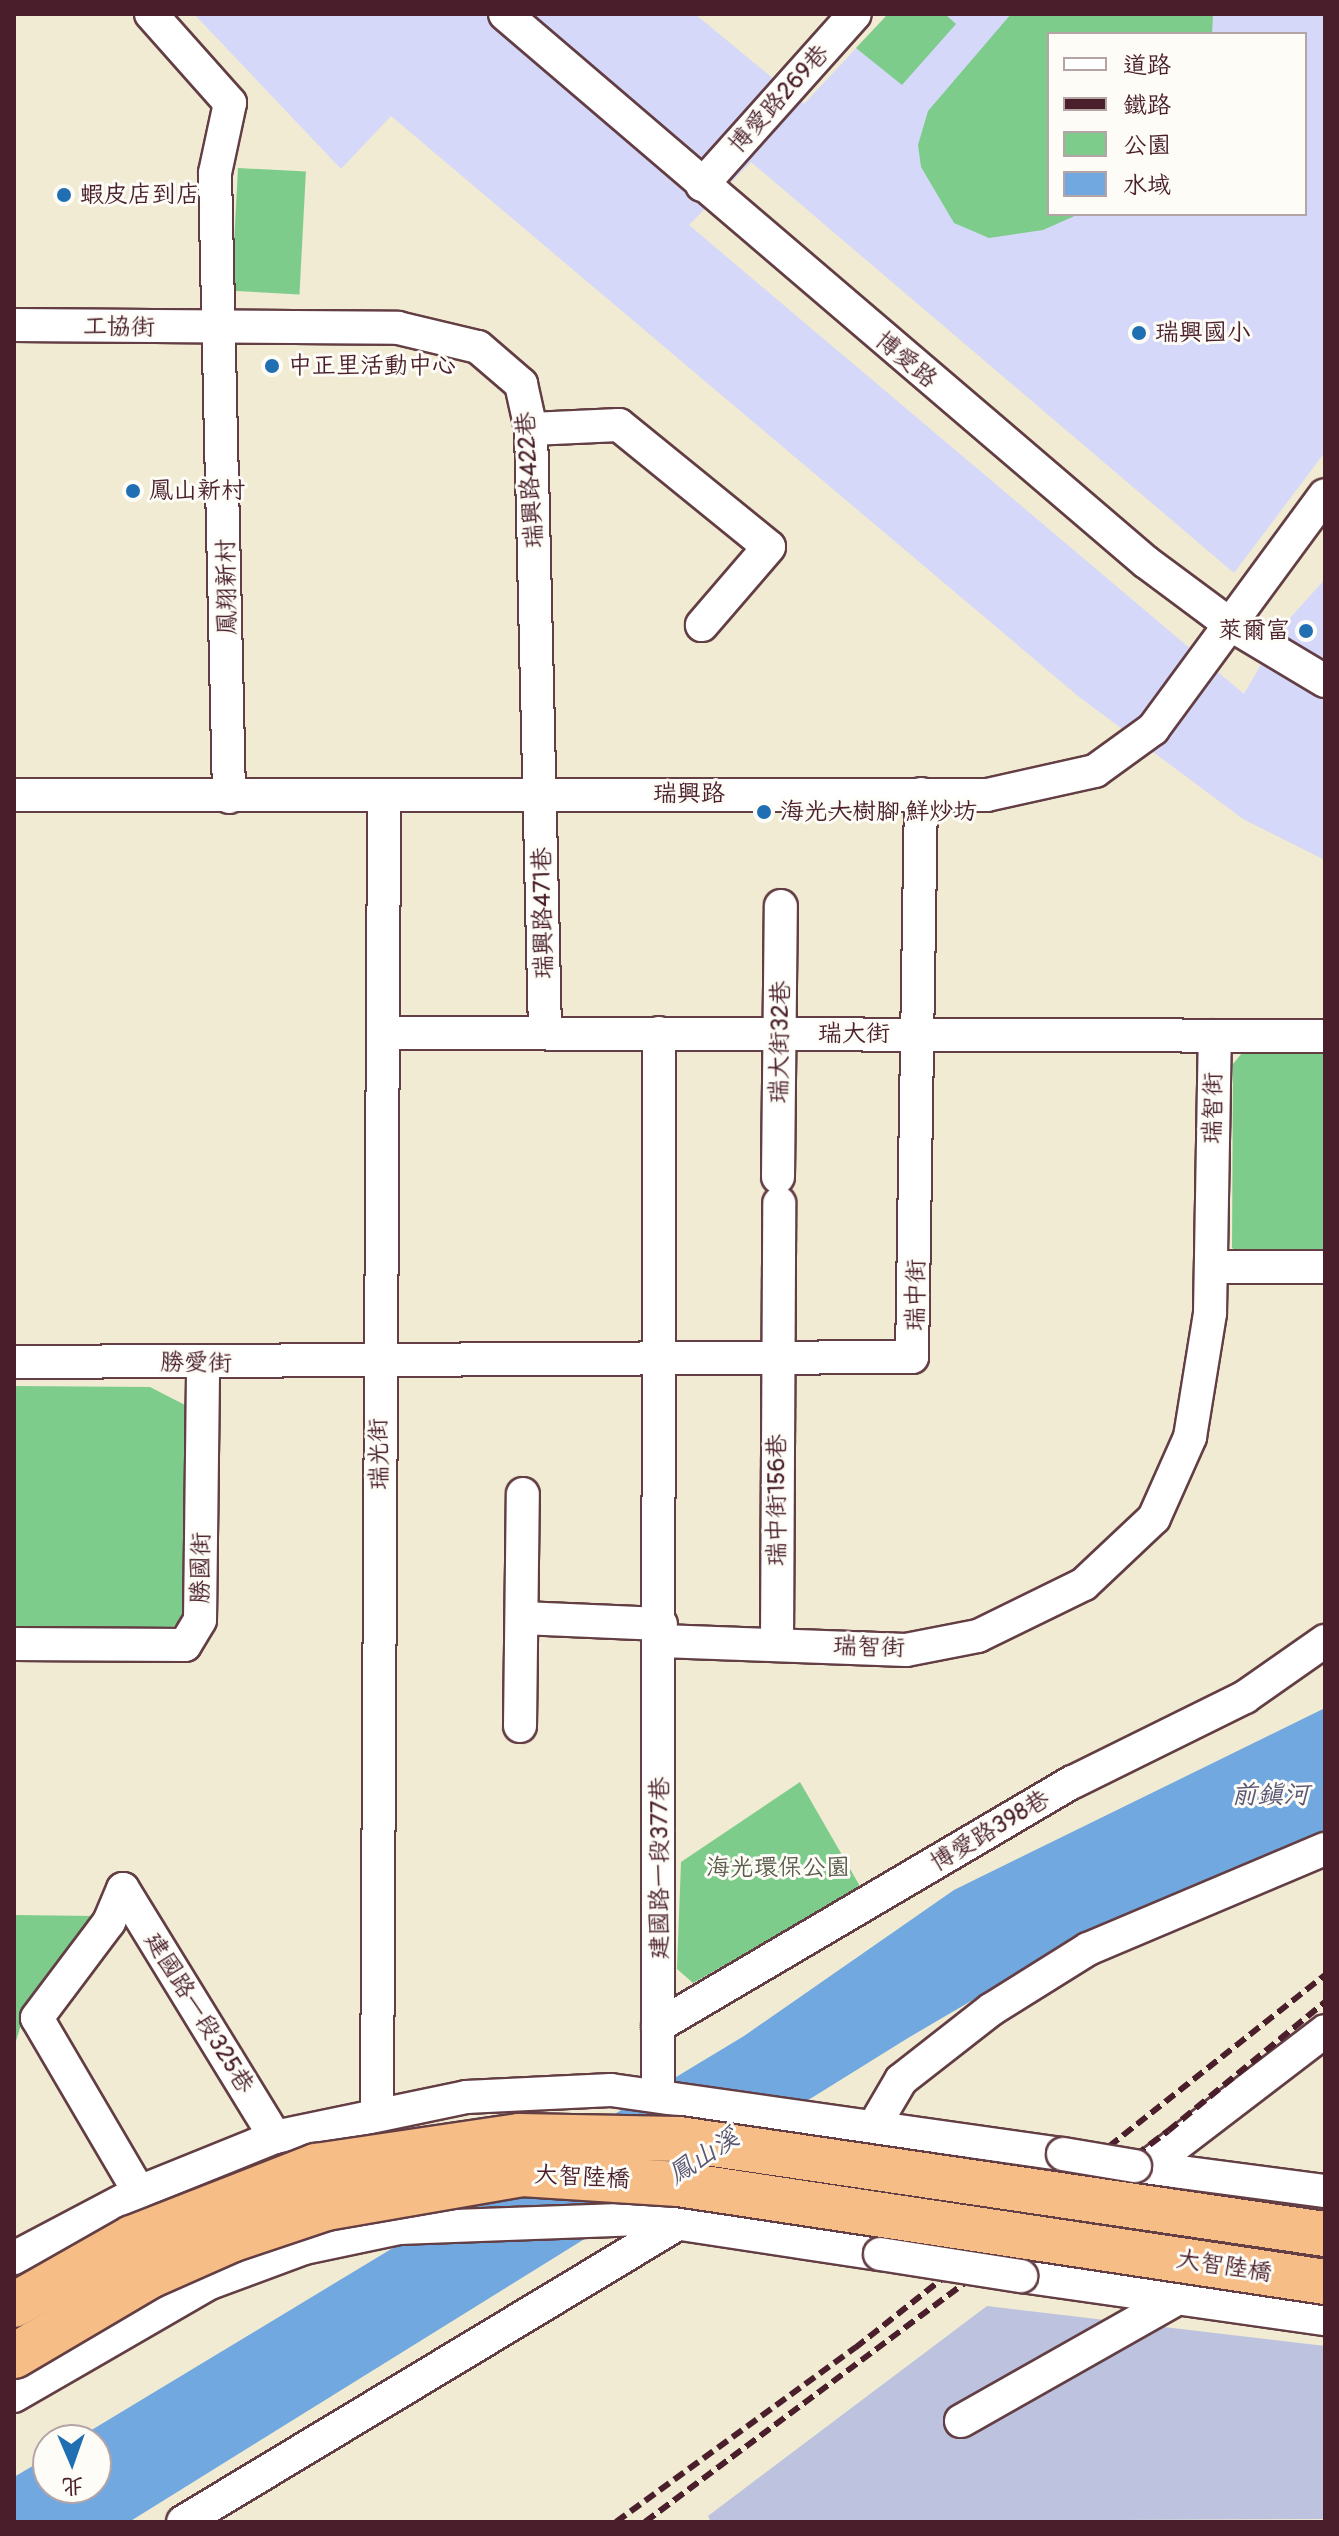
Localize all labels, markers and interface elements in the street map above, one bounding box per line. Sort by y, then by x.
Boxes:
legend [1047,32,1307,216]
street label: 博愛路269巷 [723,39,835,159]
text: 道路 [1123,51,1171,80]
text: 鐵路 [1123,91,1171,120]
text: 公園 [1123,131,1171,160]
text: 水域 [1123,171,1171,200]
place label: 蝦皮店到店 [80,181,200,209]
marker: 蝦皮店到店 [55,186,73,204]
street label: 工協街 [83,312,155,342]
place label: 瑞興國小 [1155,319,1251,347]
marker: 瑞興國小 [1130,324,1148,342]
street label: 博愛路 [869,326,943,394]
place label: 中正里活動中心 [288,352,456,380]
marker: 中正里活動中心 [263,357,281,375]
street label: 瑞興路422巷 [511,411,549,549]
place label: 鳳山新村 [149,477,245,505]
marker: 鳳山新村 [124,482,142,500]
street label: 鳳翔新村 [212,539,242,635]
place label: 萊爾富 [1218,617,1290,645]
marker: 萊爾富 [1297,622,1315,640]
street label: 瑞興路 [653,780,725,808]
place label: 海光大樹腳 鮮炒坊 [780,798,977,826]
marker: 海光大樹腳 鮮炒坊 [755,803,773,821]
street label: 瑞興路471巷 [527,847,559,979]
street label: 瑞大街32巷 [765,980,795,1104]
street label: 瑞大街 [818,1020,890,1048]
street label: 瑞智街 [1198,1072,1228,1144]
street label: 瑞中街 [901,1259,931,1331]
street label: 勝愛街 [160,1348,232,1378]
street label: 瑞光街 [364,1418,394,1490]
street label: 瑞中街156巷 [763,1434,791,1566]
street label: 勝國街 [186,1532,216,1604]
street label: 瑞智街 [833,1631,905,1663]
street label: 建國路一段377巷 [646,1777,674,1959]
water label: 前鎮河 [1231,1780,1309,1812]
street label: 博愛路398巷 [925,1784,1055,1878]
park label: 海光環保公園 [706,1854,850,1882]
street label: 建國路一段325巷 [138,1927,260,2099]
water label: 鳳山溪 [663,2123,745,2191]
street label: 大智陸橋 [533,2160,631,2194]
street label: 大智陸橋 [1174,2244,1274,2288]
north arrow [32,2424,112,2504]
text: 北 [61,2472,84,2500]

